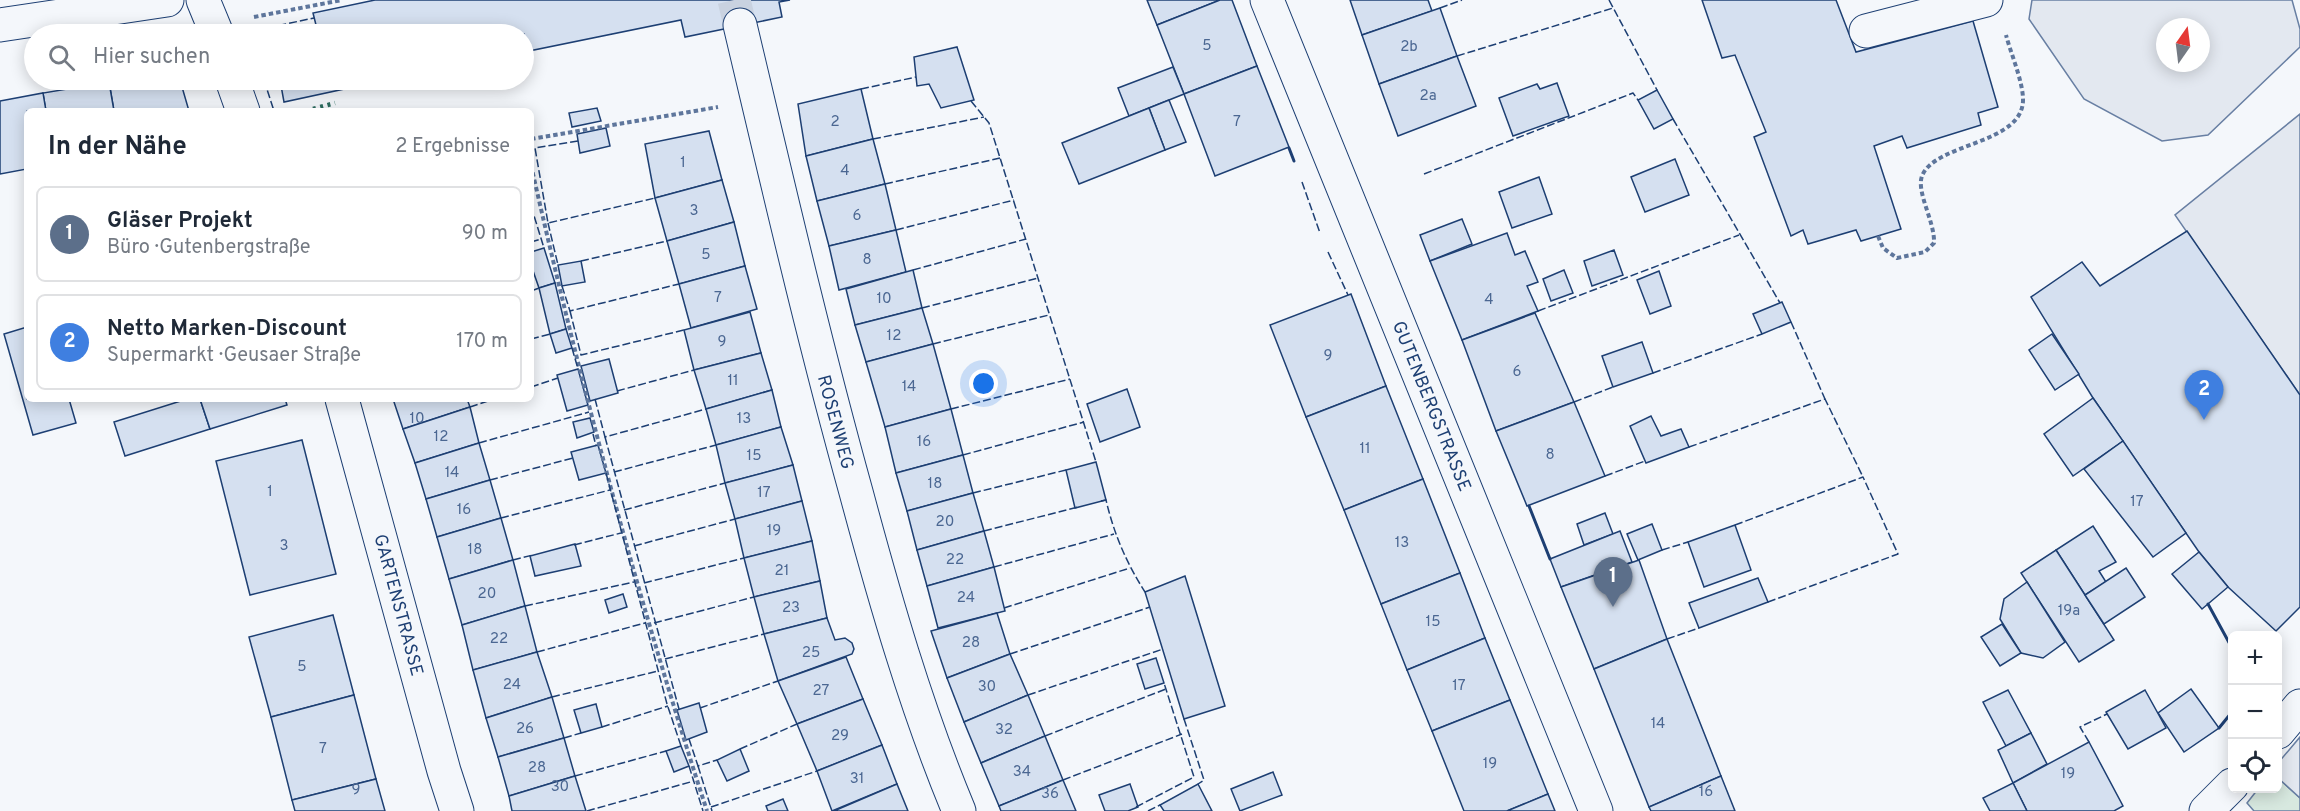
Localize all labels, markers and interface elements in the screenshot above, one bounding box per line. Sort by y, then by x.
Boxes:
north arrow [2156,18,2210,72]
search box [24,24,534,90]
house number: 5 [1202,37,1212,56]
house number: 2b [1400,38,1418,57]
icon: search [45,41,78,74]
text: Hier suchen [93,44,210,71]
house number: 2a [1419,87,1437,106]
house number: 2 [830,113,840,132]
house number: 7 [1233,113,1241,132]
text: In der Nähe [48,131,187,164]
text: 2 Ergebnisse [395,134,510,160]
house number: 1 [680,154,686,173]
house number: 4 [840,162,850,181]
house number: 3 [689,202,699,221]
house number: 6 [853,207,862,226]
text: Gläser Projekt [107,208,253,235]
text: 1 [66,221,74,247]
text: 90 m [462,221,508,247]
text: Büro · Gutenbergstraße [107,235,311,261]
house number: 5 [701,246,711,265]
house number: 8 [862,251,872,270]
house number: 7 [714,289,722,308]
house number: 10 [876,290,892,309]
house number: 4 [1484,291,1494,310]
text: Netto Marken-Discount [107,316,347,343]
street label: GUTENBERGSTRASSE [1386,318,1475,495]
house number: 12 [887,327,901,346]
text: 2 [63,329,76,355]
text: 170 m [456,329,508,355]
house number: 9 [718,333,726,352]
text: Supermarkt · Geusaer Straße [107,343,361,369]
house number: 9 [1324,347,1332,366]
house number: 6 [1513,363,1522,382]
your location [969,369,998,398]
pin: 2 [2184,370,2224,420]
house number: 11 [727,372,739,391]
street label: ROSENWEG [811,373,858,472]
house number: 14 [902,378,916,397]
house number: 10 [409,410,425,429]
house number: 13 [737,410,751,429]
house number: 12 [434,428,448,447]
house number: 16 [917,433,931,452]
house number: 11 [1359,440,1371,459]
house number: 8 [1545,446,1555,465]
house number: 15 [747,447,761,466]
house number: 14 [445,464,459,483]
house number: 18 [928,475,942,494]
house number: 1 [267,483,273,502]
house number: 17 [757,484,771,503]
house number: 17 [2130,493,2144,512]
house number: 16 [457,501,471,520]
house number: 20 [936,513,954,532]
house number: 19 [767,522,781,541]
street label: GARTENSTRASSE [368,532,428,679]
house number: 13 [1395,534,1409,553]
house number: 3 [279,537,289,556]
house number: 18 [468,541,482,560]
house number: 22 [946,551,964,570]
pin: 1 [1594,558,1632,607]
house number: 21 [775,562,789,581]
house number: 20 [478,585,496,604]
house number: 24 [957,589,975,608]
house number: 23 [782,599,800,618]
house number: 19a [2058,602,2080,621]
house number: 15 [1426,613,1440,632]
house number: 22 [490,630,508,649]
map controls [2228,631,2282,793]
button: + [2228,631,2282,685]
house number: 28 [962,634,980,653]
house number: 25 [802,644,820,663]
house number: 5 [297,658,307,677]
house number: 24 [503,676,521,695]
house number: 17 [1452,677,1466,696]
house number: 30 [978,678,996,697]
house number: 27 [813,682,830,701]
button: − [2228,685,2282,739]
house number: 14 [1651,715,1665,734]
house number: 26 [516,720,534,739]
house number: 32 [995,721,1013,740]
house number: 29 [831,727,849,746]
button: locate [2228,739,2282,793]
house number: 7 [319,740,327,759]
house number: 19 [1483,755,1497,774]
house number: 28 [528,759,546,778]
house number: 34 [1013,763,1031,782]
house number: 19 [2061,765,2075,784]
house number: 31 [850,770,864,789]
house number: 30 [551,778,569,797]
house number: 9 [352,781,360,800]
house number: 16 [1699,783,1713,802]
house number: 36 [1041,785,1059,804]

